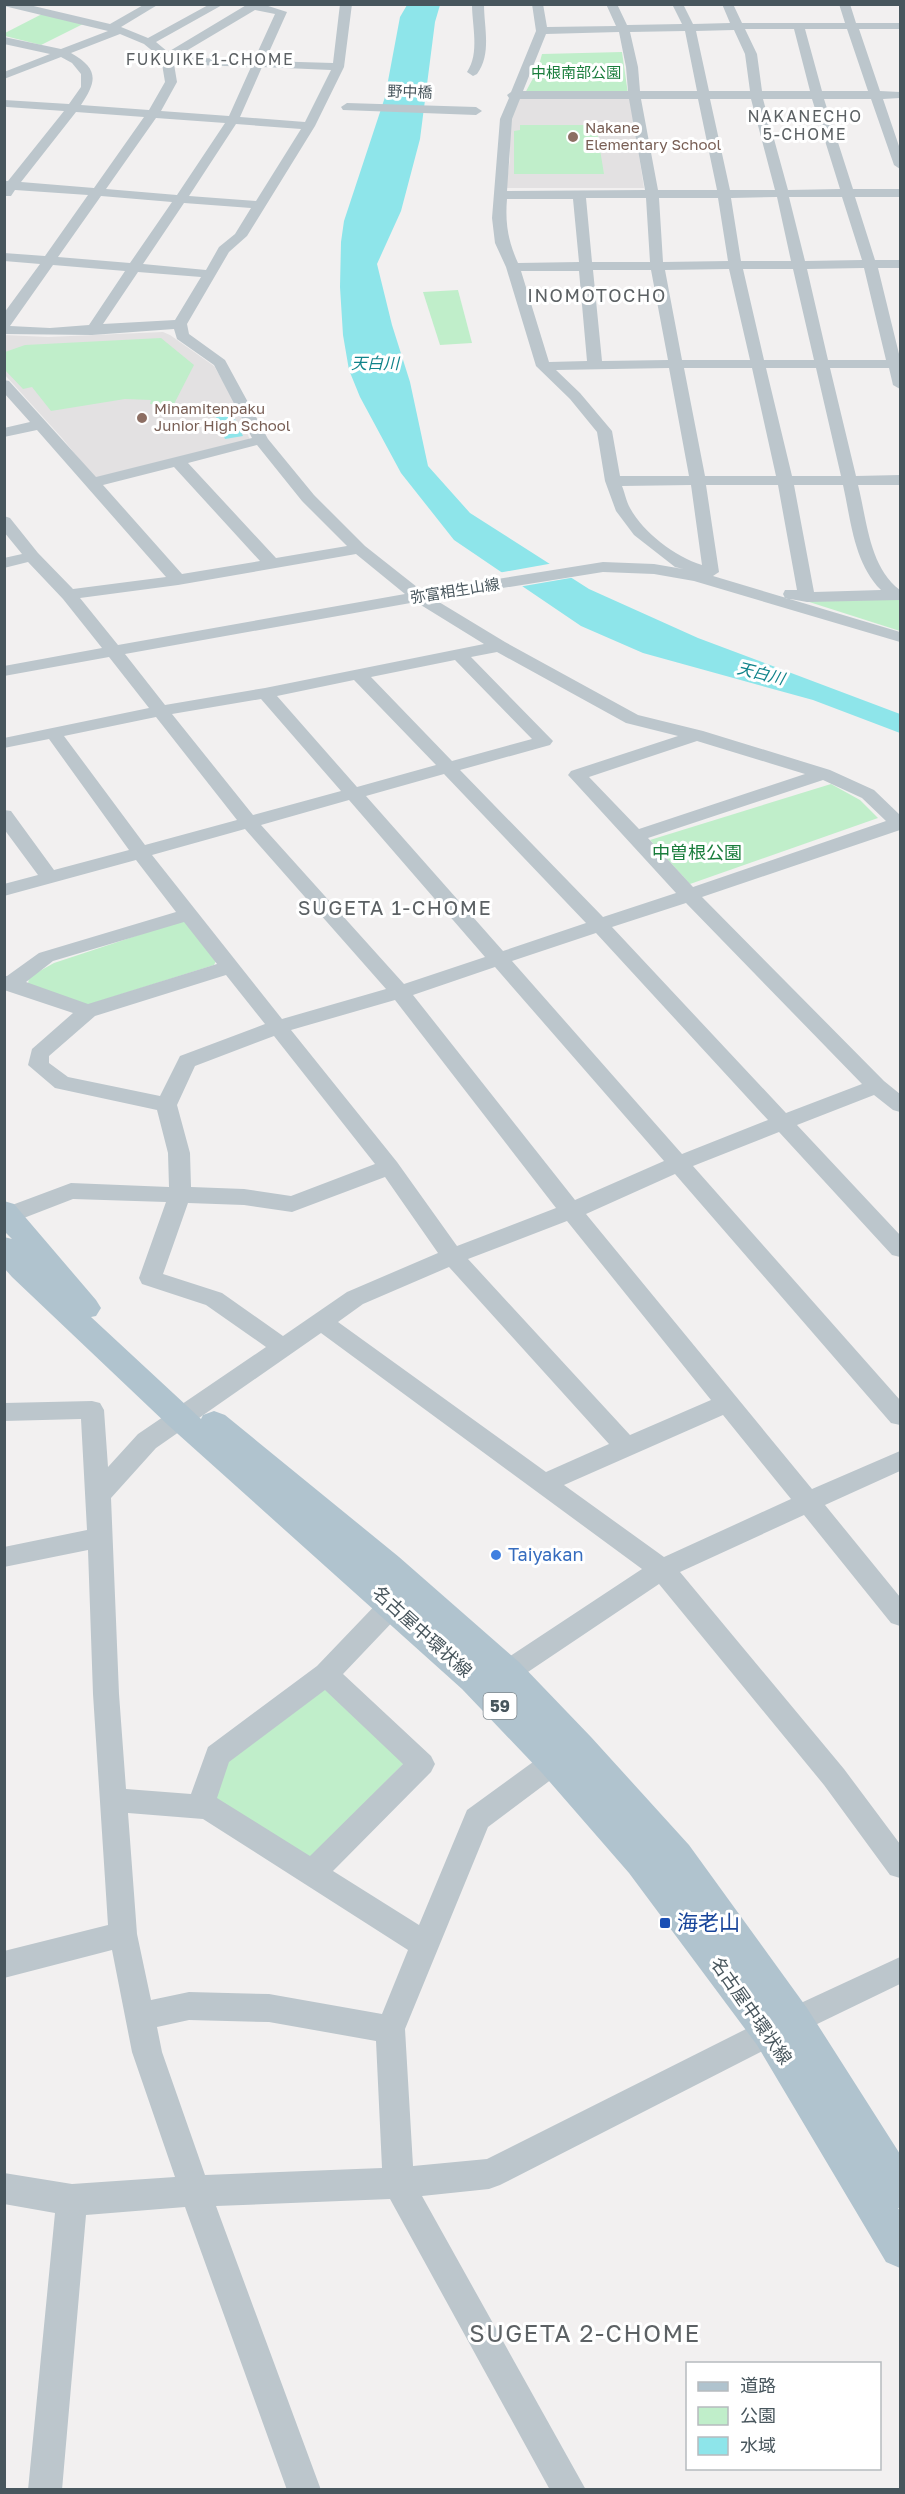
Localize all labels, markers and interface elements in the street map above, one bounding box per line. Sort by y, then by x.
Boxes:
district label: FUKUIKE 1-CHOME [126,49,294,69]
park label: 中根南部公園 [531,63,621,81]
street label: 野中橋 [387,81,433,101]
district label: NAKANECHO 5-CHOME [747,106,863,144]
place label: Nakane Elementary School [585,118,721,153]
marker: Nakane Elementary School [566,130,580,144]
district label: INOMOTOCHO [527,284,667,306]
water label: 天白川 [351,353,401,373]
place label: Minamitenpaku Junior High School [154,399,291,434]
marker: Minamitenpaku Junior High School [135,411,149,425]
street label: 弥富相生山線 [409,574,501,606]
water label: 天白川 [735,657,789,689]
park label: 中曽根公園 [652,841,742,863]
district label: SUGETA 1-CHOME [298,895,492,919]
place label: Taiyakan [508,1543,583,1565]
marker: Taiyakan [489,1548,503,1562]
street label: 名古屋中環状線 [368,1581,477,1682]
road number: 59 [484,1693,516,1719]
place label: 海老山 [677,1909,740,1935]
marker: 海老山 [658,1916,672,1930]
street label: 名古屋中環状線 [707,1953,797,2068]
district label: SUGETA 2-CHOME [469,2318,701,2347]
legend [686,2362,881,2470]
text: 道路 [740,2374,776,2396]
text: 公園 [740,2404,776,2426]
text: 水域 [740,2434,776,2456]

